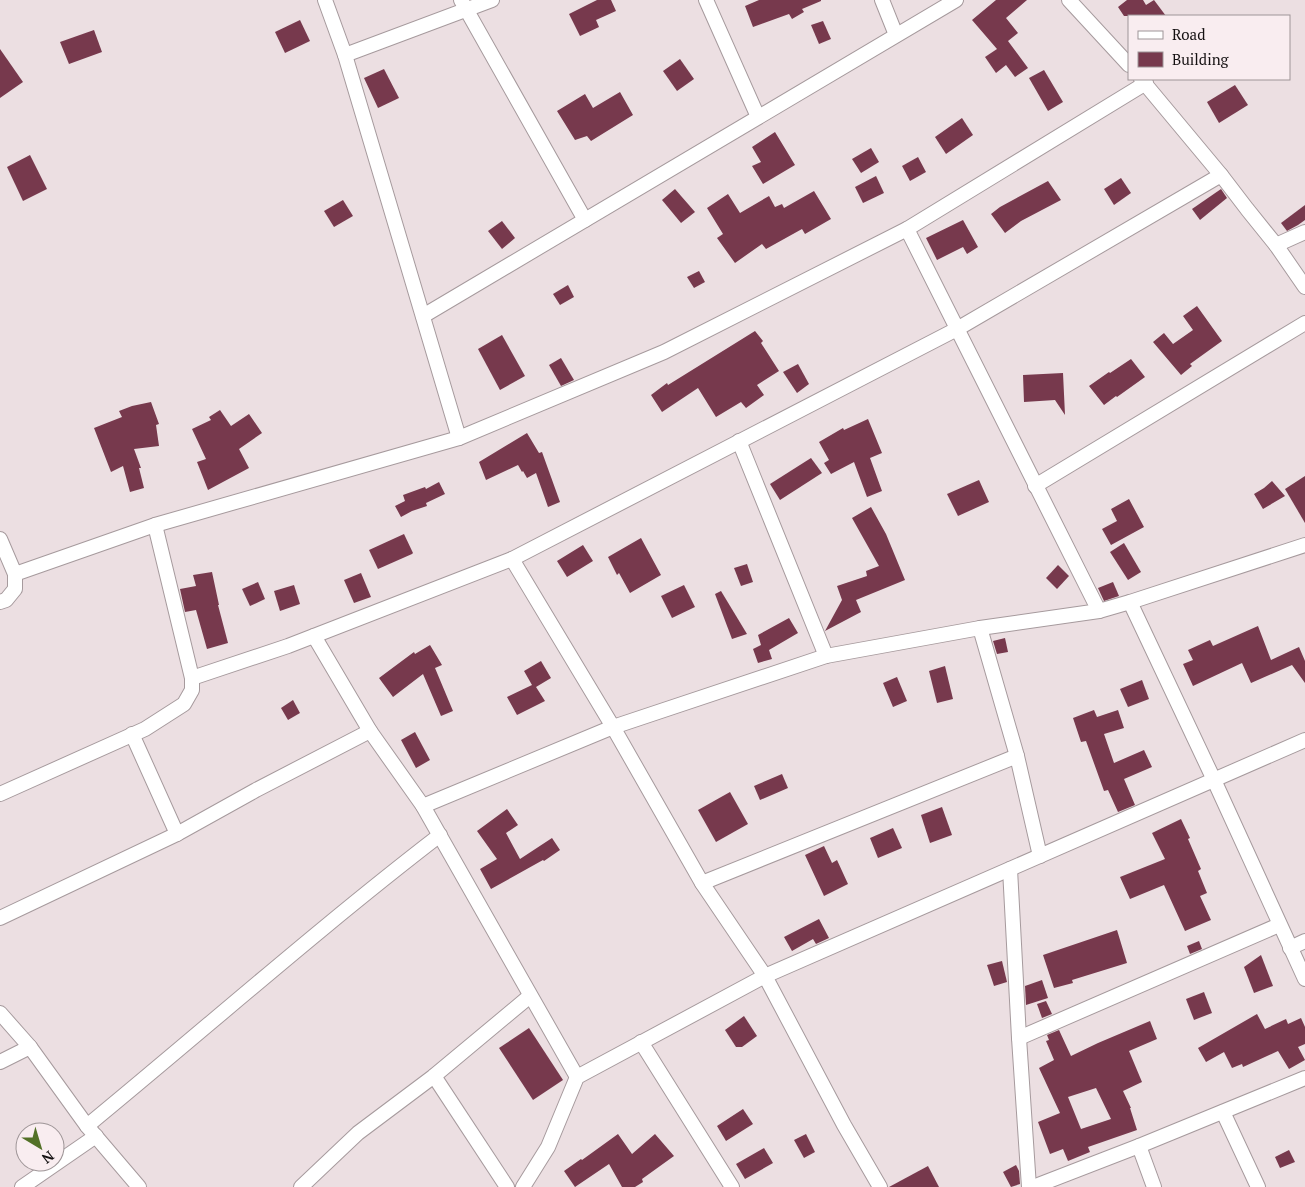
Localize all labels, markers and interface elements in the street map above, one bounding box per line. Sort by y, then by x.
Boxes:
legend [1128,15,1290,80]
text: Road [1172,24,1205,44]
text: Building [1172,49,1230,69]
north arrow [15,1122,65,1172]
text: N [38,1147,58,1169]

